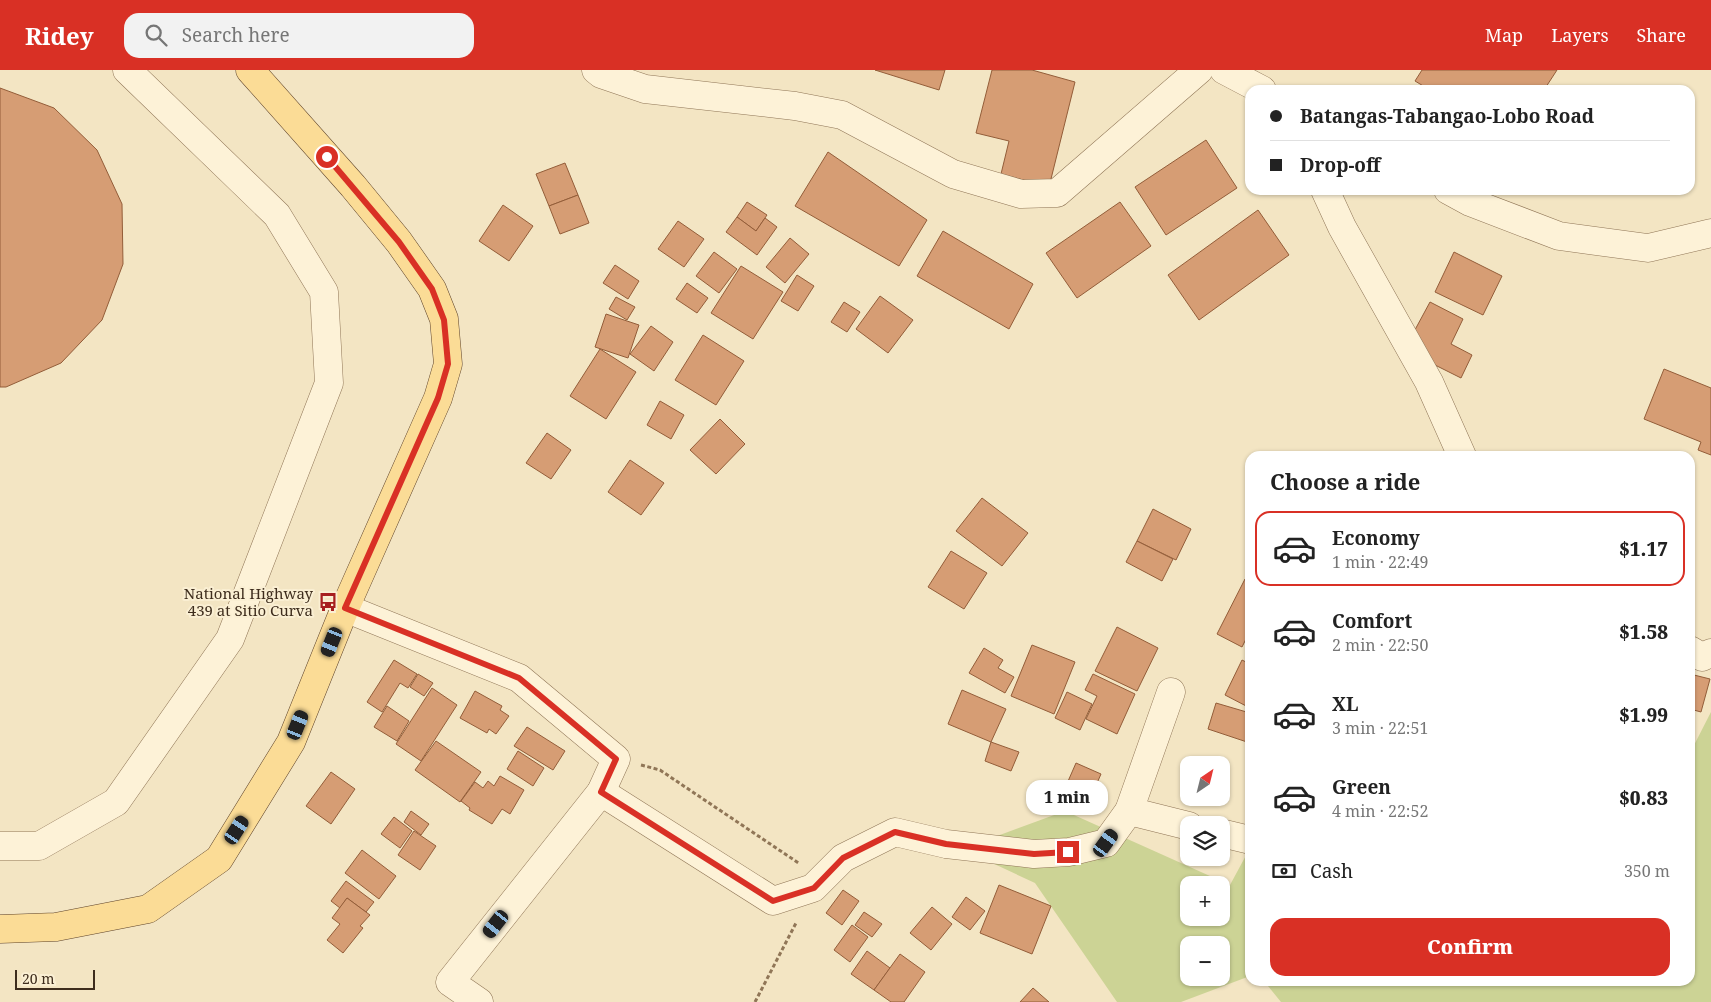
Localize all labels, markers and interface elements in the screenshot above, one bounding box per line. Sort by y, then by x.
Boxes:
search box [124,13,474,58]
text: Ridey [25,19,94,52]
icon: search [142,21,170,49]
text: Search here [182,22,290,48]
text: Map [1485,23,1523,47]
text: Layers [1551,23,1609,47]
text: Share [1637,23,1686,47]
text: Batangas-Tabangao-Lobo Road [1300,103,1594,129]
route start [316,146,338,168]
text: Drop-off [1300,152,1380,178]
text: Choose a ride [1270,466,1420,496]
text: Economy [1332,525,1420,551]
icon: car [1272,526,1317,571]
text: $1.17 [1619,536,1668,562]
text: 1 min · 22:49 [1332,551,1428,573]
place label: National Highway 439 at Sitio Curva [184,583,314,620]
bus stop icon: National Highway 439 at Sitio Curva [317,591,339,613]
text: Comfort [1332,608,1412,634]
icon: car [1272,609,1317,654]
text: $1.58 [1619,619,1668,645]
car [319,625,344,659]
text: 2 min · 22:50 [1332,634,1428,656]
text: XL [1332,691,1358,717]
icon: car [1272,692,1317,737]
text: $1.99 [1619,702,1668,728]
car [285,708,310,742]
text: 3 min · 22:51 [1332,717,1428,739]
north arrow [1180,756,1230,806]
map controls [1180,756,1230,986]
text: Green [1332,774,1391,800]
icon: car [1272,775,1317,820]
callout: 1 min [1027,780,1109,814]
text: $0.83 [1619,785,1668,811]
text: 1 min [1044,786,1090,808]
text: 4 min · 22:52 [1332,800,1428,822]
car [222,813,251,847]
button: layers [1180,816,1230,866]
car [1091,826,1120,860]
route end [1057,841,1079,863]
icon: cash [1270,857,1298,885]
text: Cash [1310,858,1353,884]
text: 350 m [1624,860,1670,882]
button: + [1180,876,1230,926]
car [480,908,511,940]
button: Confirm [1270,918,1670,976]
button: − [1180,936,1230,986]
scale bar [15,967,95,990]
text: 20 m [22,969,55,988]

